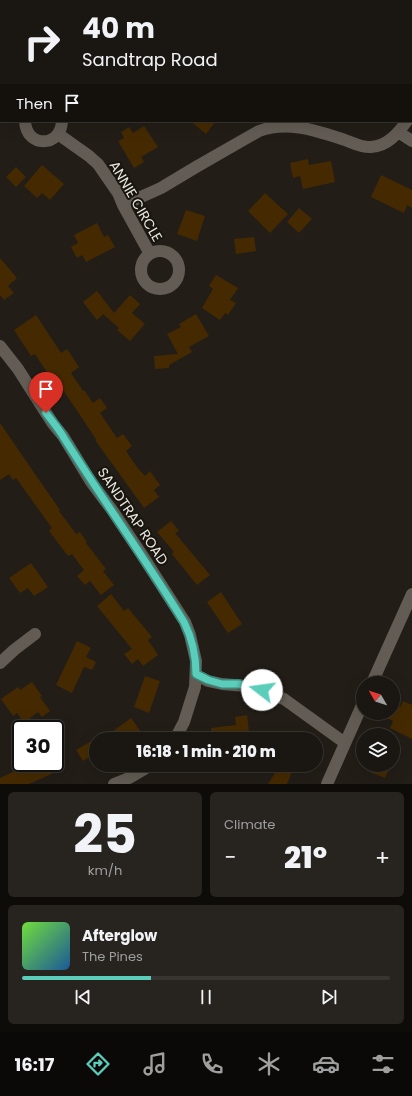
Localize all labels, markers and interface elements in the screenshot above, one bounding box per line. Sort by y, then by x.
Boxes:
text: 40 m [82,9,155,48]
icon: right [16,16,68,68]
text: Sandtrap Road [82,47,218,72]
icon: arrive [61,92,83,114]
text: Then [16,93,53,114]
street label: ANNIE CIRCLE [105,157,167,245]
pin [29,372,63,413]
icon: arrive [35,378,57,400]
street label: SANDTRAP ROAD [93,463,173,569]
position arrow [241,669,283,711]
north arrow [356,676,400,720]
map controls [356,676,400,772]
speed limit sign: 30 [12,720,64,772]
button: layers [356,728,400,772]
text: 16:18 · 1 min · 210 m [136,741,276,762]
text: 25 [73,798,137,871]
text: Climate [224,815,275,834]
text: 21° [284,836,327,879]
text: − [224,842,236,873]
text: + [375,842,390,873]
text: km/h [88,861,122,880]
text: Afterglow [82,925,157,946]
text: The Pines [82,947,143,966]
icon: previous [72,986,94,1008]
icon: pause [195,986,217,1008]
icon: next [318,986,340,1008]
icon: directions [84,1050,112,1078]
icon: music [141,1050,169,1078]
icon: phone [198,1050,226,1078]
icon: climate [255,1050,283,1078]
icon: car [312,1050,340,1078]
icon: filters [369,1050,397,1078]
text: 16:17 [15,1052,54,1077]

